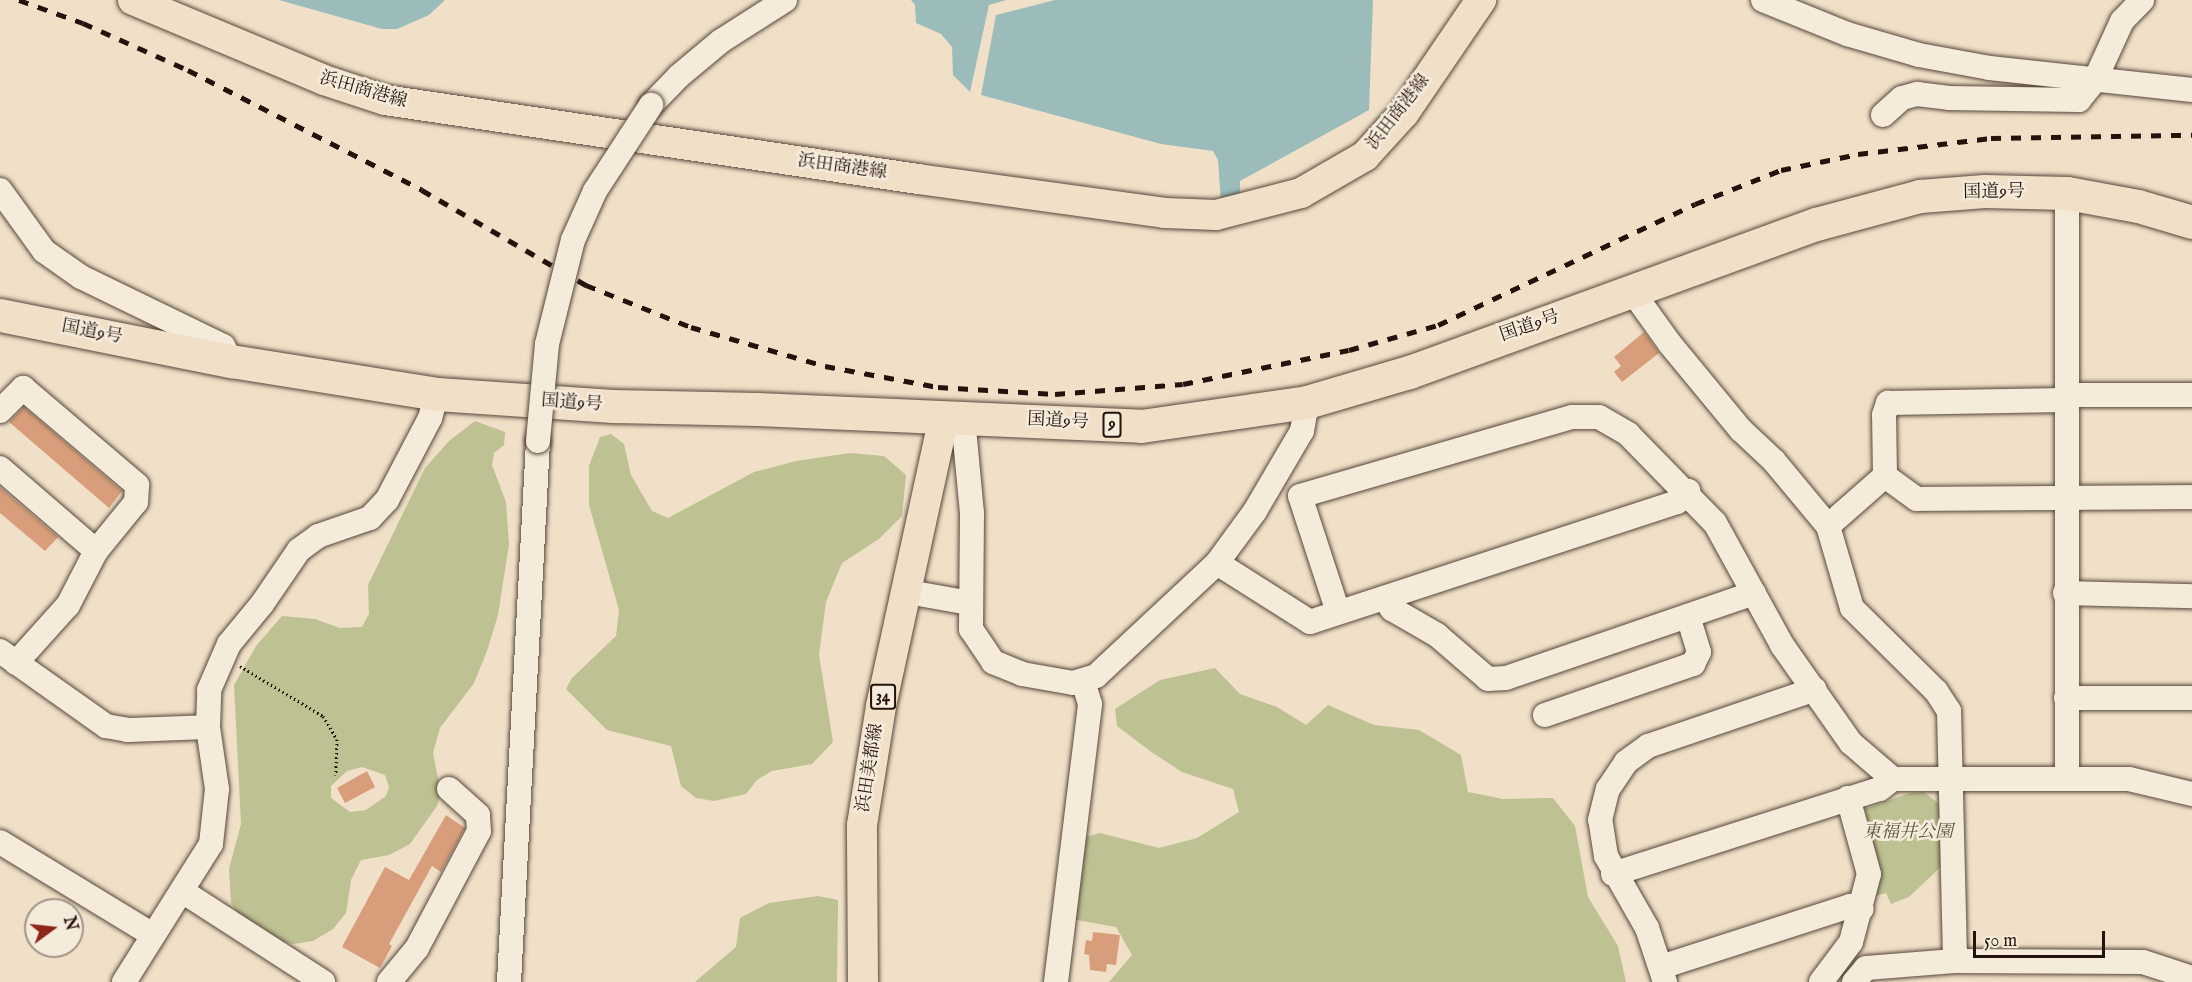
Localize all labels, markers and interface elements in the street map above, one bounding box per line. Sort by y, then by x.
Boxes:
street label: 浜田商港線 [317,68,409,114]
street label: 浜田商港線 [1363,71,1435,155]
street label: 浜田商港線 [796,151,888,185]
street label: 国道9号 [1963,182,2025,204]
street label: 国道9号 [1497,307,1563,347]
street label: 国道9号 [60,316,124,350]
street label: 国道9号 [540,391,604,417]
street label: 国道9号 [1027,410,1089,434]
road number: 9 [1102,412,1122,438]
road number: 34 [870,684,896,710]
street label: 浜田美都線 [853,722,889,814]
park label: 東福井公園 [1863,822,1953,844]
north arrow [24,898,84,958]
text: N [58,915,81,933]
scale bar [1976,919,2108,957]
text: 50 m [1984,930,2017,953]

